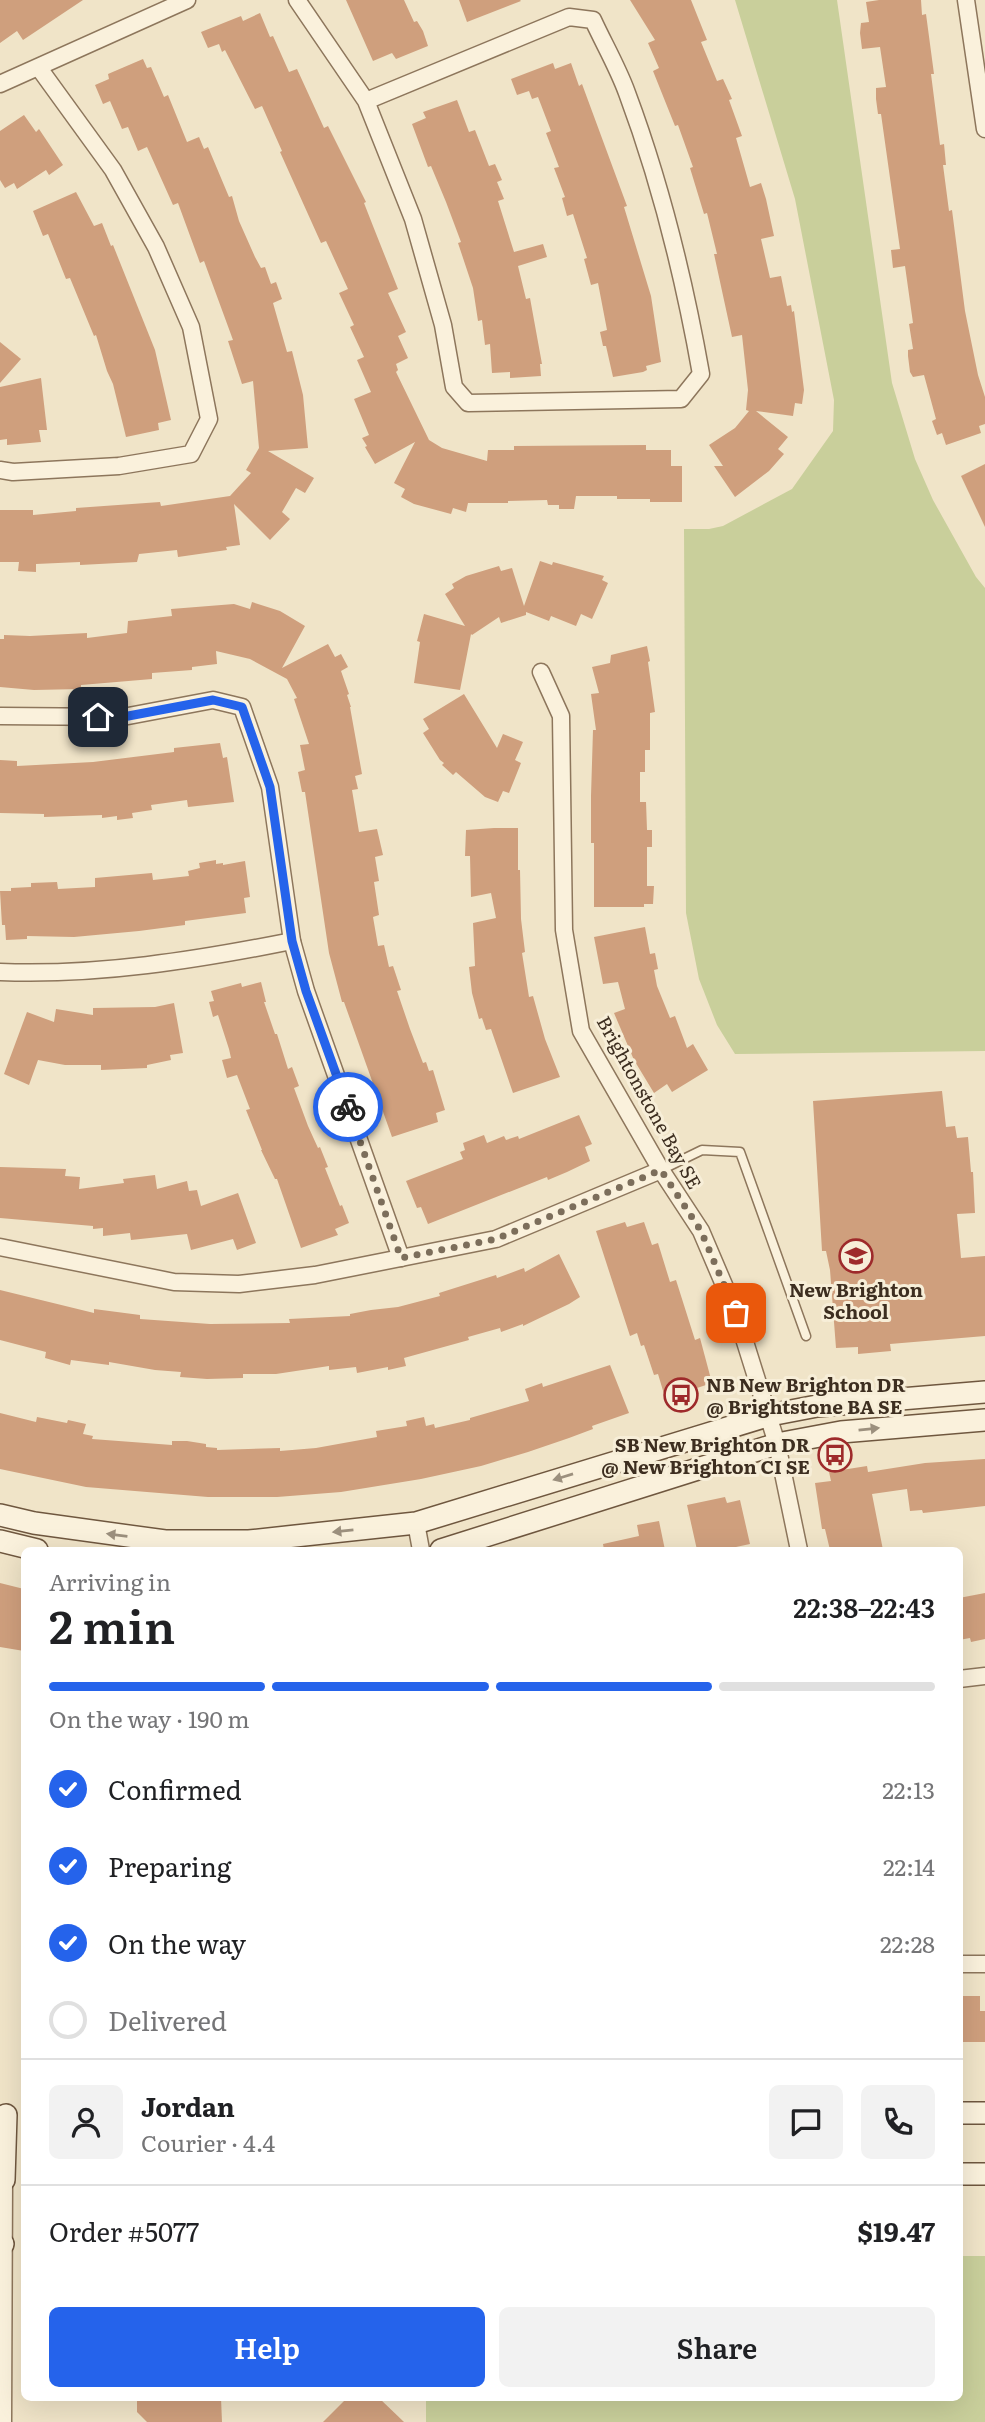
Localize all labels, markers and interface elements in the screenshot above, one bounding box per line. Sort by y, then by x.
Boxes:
pin [68,687,128,747]
icon: home [79,698,117,736]
street label: Brightonstone Bay SE [591,1010,709,1194]
courier [313,1072,383,1142]
icon: bike [329,1088,367,1126]
school or university icon: New Brighton School [837,1237,875,1275]
place label: New Brighton School [789,1275,923,1325]
pin [706,1283,766,1343]
icon: bag [717,1294,755,1332]
place label: NB New Brighton DR @ Brightstone BA SE [706,1370,906,1420]
bus stop icon: NB New Brighton DR @ Brightstone BA SE [662,1376,700,1414]
one-way arrow [858,1424,880,1435]
place label: SB New Brighton DR @ New Brighton CI SE [601,1430,810,1480]
bus stop icon: SB New Brighton DR @ New Brighton CI SE [816,1436,854,1474]
one-way arrow [553,1472,574,1482]
one-way arrow [332,1525,354,1536]
one-way arrow [106,1530,128,1541]
text: Arriving in [49,1564,171,1598]
text: 22:38–22:43 [793,1587,935,1626]
text: 2 min [49,1590,175,1658]
text: On the way · 190 m [49,1701,250,1735]
text: Confirmed [108,1769,242,1808]
icon: check [49,1770,87,1808]
text: 22:13 [882,1772,935,1806]
text: Preparing [108,1846,231,1885]
icon: check [49,1847,87,1885]
text: 22:14 [883,1849,935,1883]
text: On the way [108,1923,246,1962]
icon: check [49,1924,87,1962]
text: 22:28 [880,1926,935,1960]
text: Delivered [108,2000,227,2039]
button: person [49,2085,123,2159]
button: chat [769,2085,843,2159]
button: phone [861,2085,935,2159]
text: Jordan [141,2086,235,2125]
text: Courier · 4.4 [141,2125,275,2159]
text: Order #5077 [49,2211,199,2250]
text: $19.47 [857,2211,935,2250]
button: Help [49,2307,485,2387]
button: Share [499,2307,935,2387]

